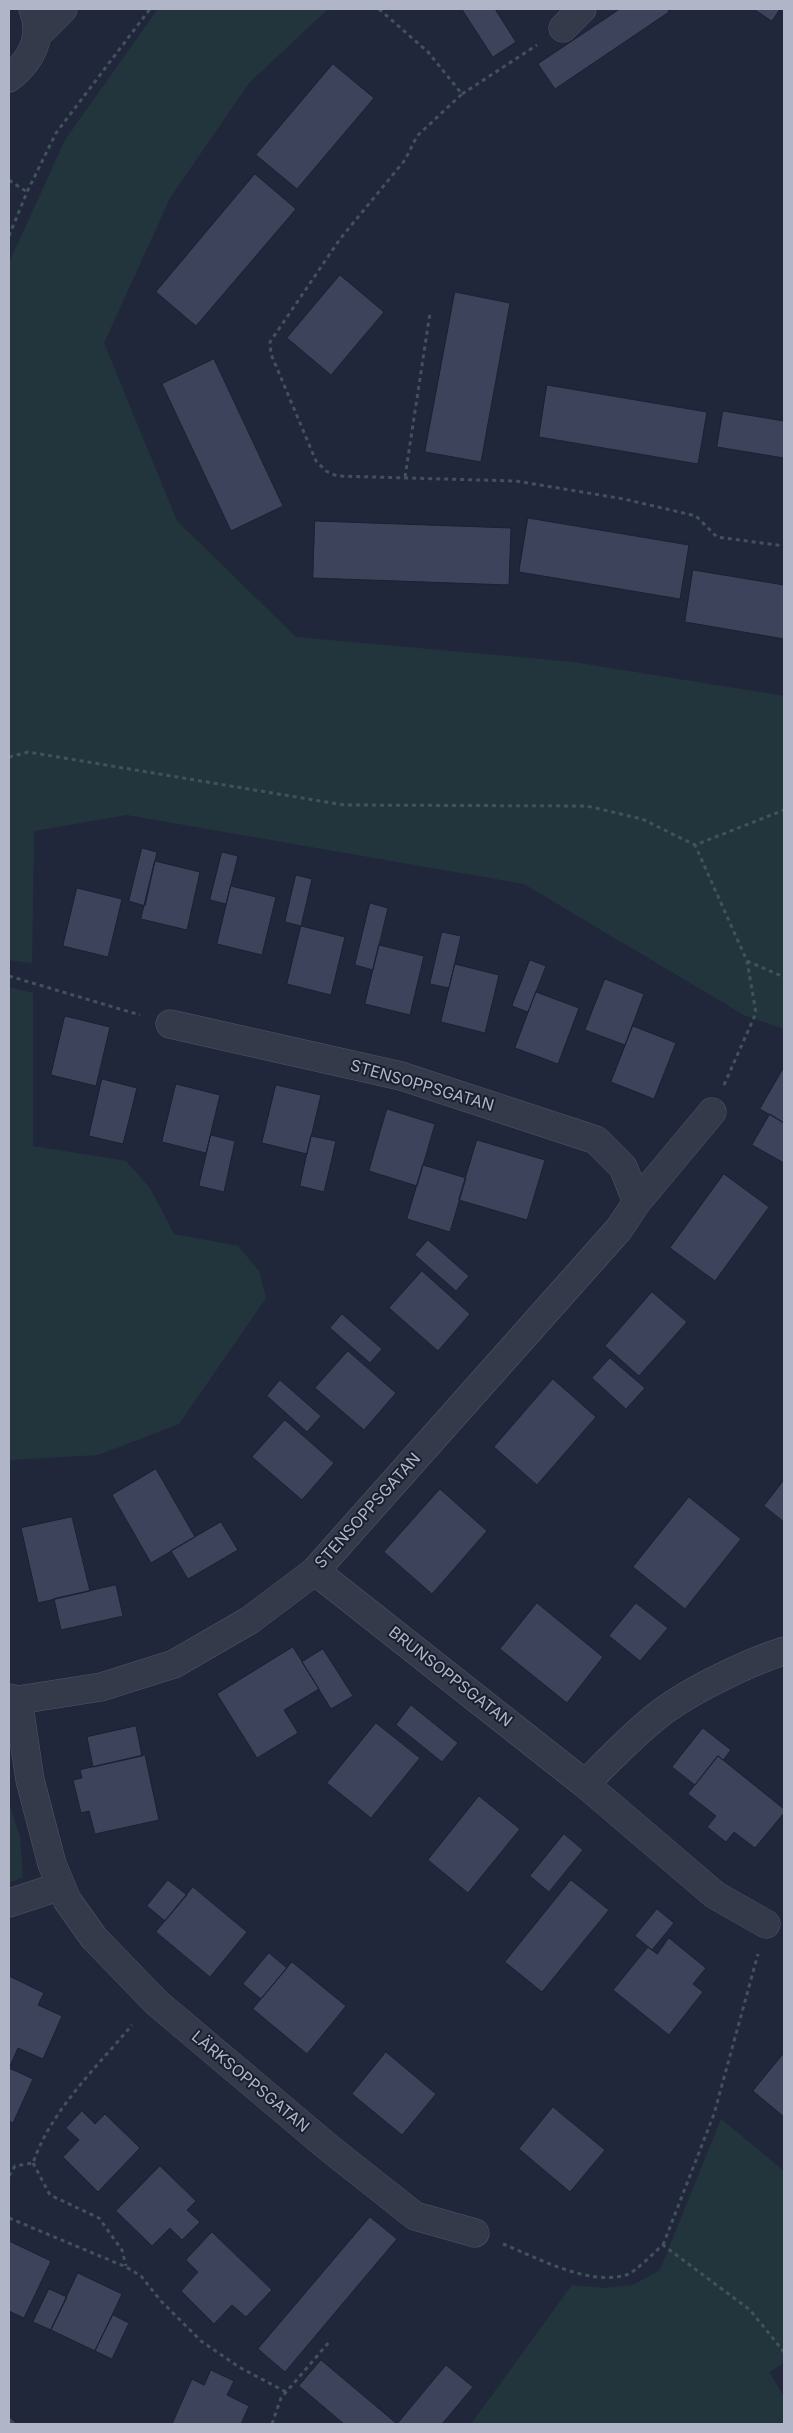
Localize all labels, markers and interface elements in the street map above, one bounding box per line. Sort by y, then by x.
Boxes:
street label: STENSOPPSGATAN [348,1056,496,1116]
street label: STENSOPPSGATAN [311,1449,425,1573]
street label: BRUNSOPPSGATAN [384,1623,516,1731]
street label: LÄRKSOPPSGATAN [187,2027,313,2137]

